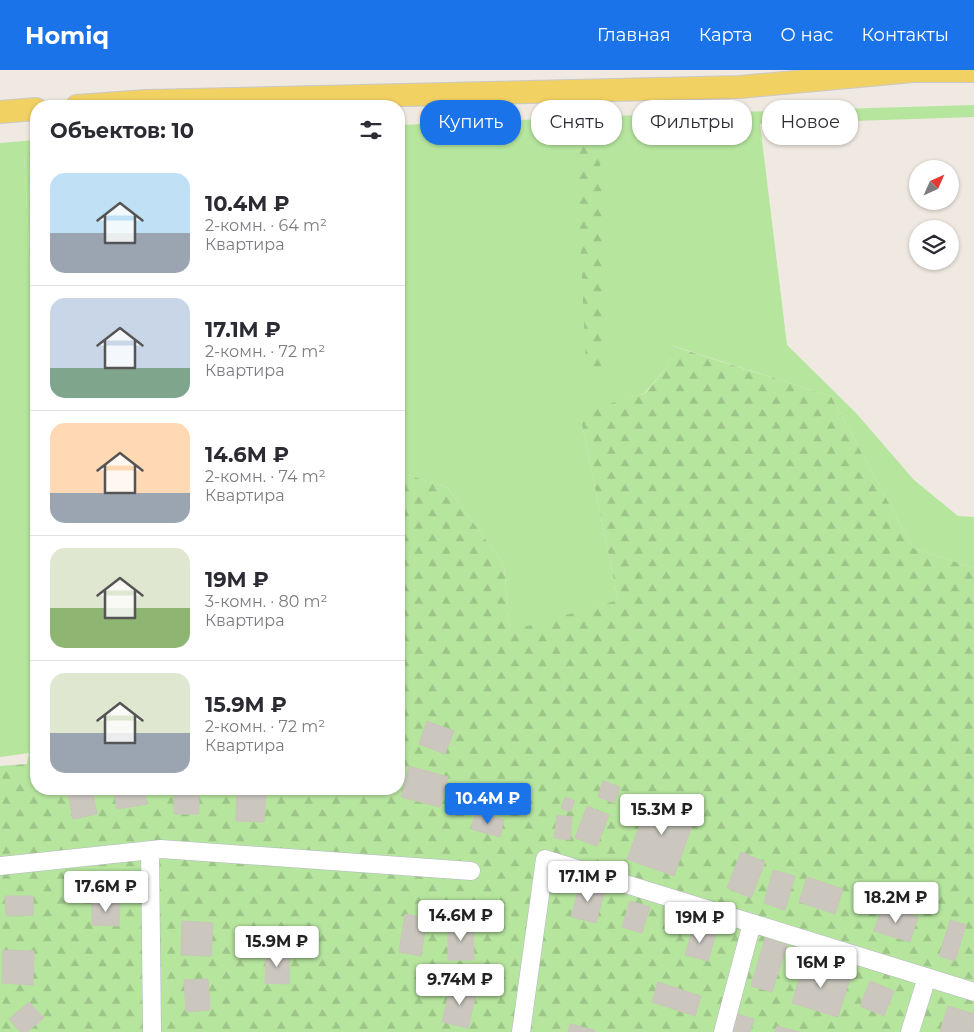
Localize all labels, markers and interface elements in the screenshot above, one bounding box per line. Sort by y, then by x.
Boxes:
text: Homiq [25,21,109,50]
text: Главная [597,24,671,46]
text: Карта [699,24,753,46]
text: О нас [781,24,833,46]
text: Контакты [861,24,949,46]
chip: Купить [420,100,521,145]
chip: Снять [531,100,622,145]
chip: Фильтры [632,100,752,145]
chip: Новое [762,100,858,145]
icon: filters [357,116,385,144]
text: Объектов: 10 [50,118,194,143]
north arrow [909,160,959,210]
map controls [909,160,959,270]
text: 10.4M ₽ [205,191,289,216]
icon: home [90,193,150,253]
text: 2-комн. · 64 m² [205,216,327,235]
button: layers [909,220,959,270]
text: Квартира [205,235,285,254]
text: 17.1M ₽ [205,317,281,342]
icon: home [90,318,150,378]
text: 2-комн. · 72 m² [205,342,325,361]
text: Квартира [205,361,285,380]
text: 14.6M ₽ [205,442,289,467]
icon: home [90,443,150,503]
text: 2-комн. · 74 m² [205,467,326,486]
text: Квартира [205,486,285,505]
text: 19M ₽ [205,567,269,592]
icon: home [90,568,150,628]
text: 3-комн. · 80 m² [205,592,327,611]
text: Квартира [205,611,285,630]
text: 15.9M ₽ [205,692,287,717]
icon: home [90,693,150,753]
text: 2-комн. · 72 m² [205,717,325,736]
text: Квартира [205,736,285,755]
pin: 10.4M ₽ [442,782,534,825]
text: 10.4M ₽ [456,789,520,808]
pin: 15.3M ₽ [616,794,708,836]
text: 15.3M ₽ [631,800,693,819]
pin: 17.1M ₽ [542,860,634,903]
text: 17.1M ₽ [559,867,617,886]
pin: 17.6M ₽ [60,870,152,913]
text: 17.6M ₽ [75,877,137,896]
pin: 18.2M ₽ [850,882,942,924]
text: 18.2M ₽ [864,888,928,907]
pin: 14.6M ₽ [415,900,507,942]
pin: 19M ₽ [665,902,735,944]
text: 14.6M ₽ [429,906,493,925]
text: 19M ₽ [676,908,724,927]
pin: 15.9M ₽ [231,926,323,968]
text: 15.9M ₽ [246,932,308,951]
pin: 16M ₽ [786,946,856,989]
text: 16M ₽ [797,953,845,972]
pin: 9.74M ₽ [414,964,506,1006]
text: 9.74M ₽ [427,970,493,989]

